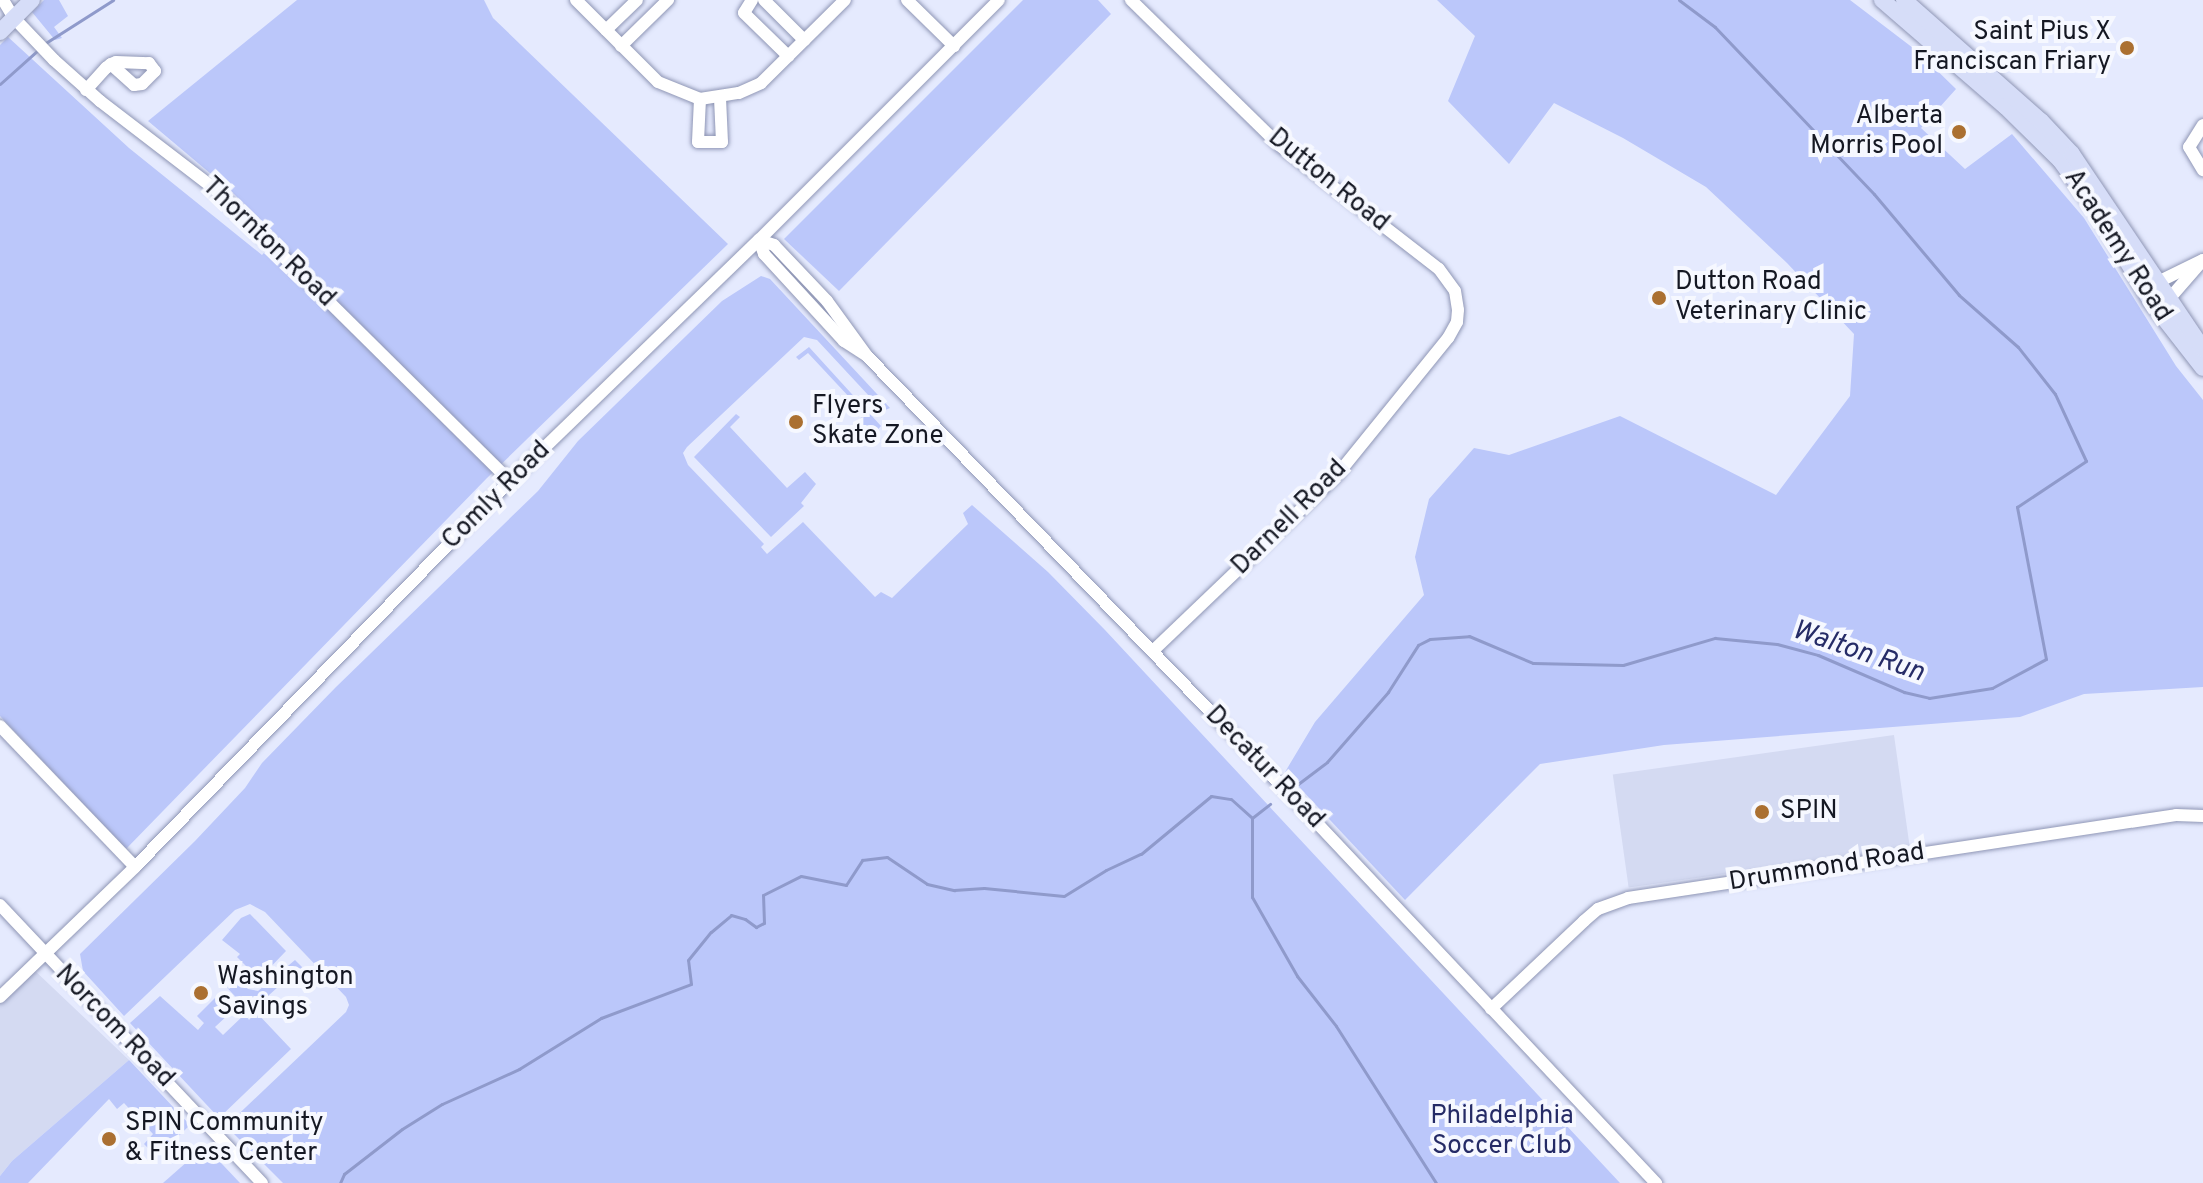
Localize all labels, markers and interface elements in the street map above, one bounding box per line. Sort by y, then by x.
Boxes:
place label: Saint Pius X Franciscan Friary [1913,17,2111,78]
marker: Saint Pius X Franciscan Friary [2118,39,2136,57]
place label: Alberta Morris Pool [1810,101,1943,162]
street label: Dutton Road [1261,123,1395,239]
marker: Alberta Morris Pool [1950,123,1968,141]
street label: Academy Road [2056,164,2178,328]
street label: Thornton Road [195,171,341,315]
place label: Dutton Road Veterinary Clinic [1675,267,1867,328]
marker: Dutton Road Veterinary Clinic [1650,289,1668,307]
place label: Flyers Skate Zone [812,391,943,452]
marker: Flyers Skate Zone [787,413,805,431]
street label: Comly Road [436,435,558,557]
street label: Darnell Road [1226,454,1354,582]
water label: Walton Run [1788,614,1928,690]
street label: Decatur Road [1198,700,1330,836]
place label: SPIN [1780,796,1838,828]
marker: SPIN [1751,801,1773,823]
street label: Drummond Road [1727,837,1927,899]
street label: Norcom Road [48,959,180,1095]
place label: Washington Savings [217,962,354,1024]
marker: Washington Savings [192,984,210,1002]
park label: Philadelphia Soccer Club [1430,1101,1574,1162]
place label: SPIN Community & Fitness Center [125,1108,324,1170]
marker: SPIN Community & Fitness Center [100,1130,118,1148]

